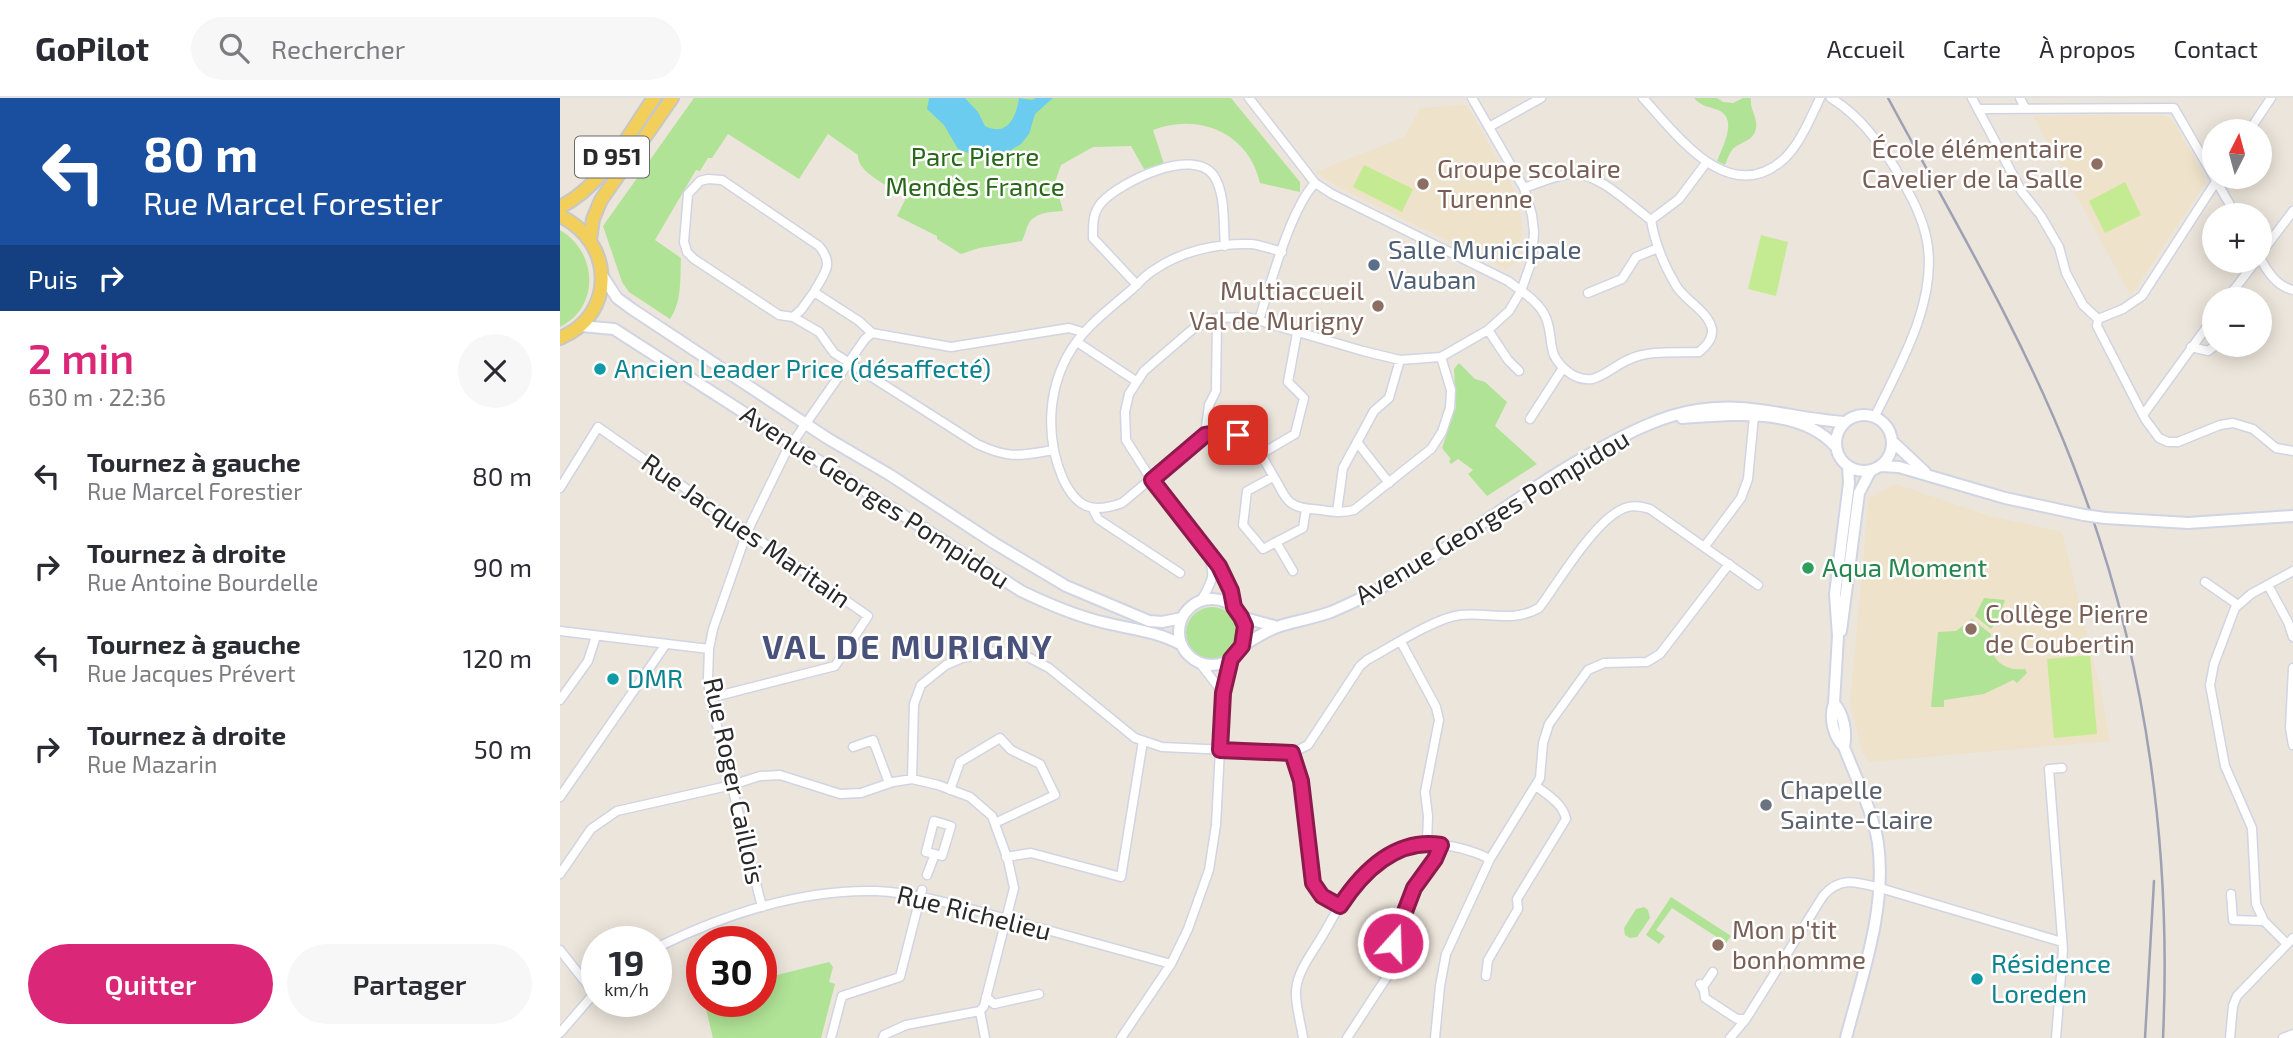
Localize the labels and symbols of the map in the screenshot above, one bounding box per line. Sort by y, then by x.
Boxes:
north arrow [2202,119,2272,189]
place label: École élémentaire Cavelier de la Salle [1862,132,2083,193]
road number: D 951 [575,136,649,178]
park label: Parc Pierre Mendès France [885,140,1065,201]
place label: Groupe scolaire Turenne [1437,152,1621,213]
marker: École élémentaire Cavelier de la Salle [2089,156,2105,172]
marker: Groupe scolaire Turenne [1415,176,1431,192]
place label: Salle Municipale Vauban [1388,233,1581,294]
marker: Salle Municipale Vauban [1366,257,1382,273]
place label: Multiaccueil Val de Murigny [1189,274,1364,335]
marker: Multiaccueil Val de Murigny [1370,298,1386,314]
place label: Ancien Leader Price (désaffecté) [614,352,991,383]
marker: Ancien Leader Price (désaffecté) [592,361,608,377]
street label: Avenue Georges Pompidou [736,397,1016,594]
pin [1208,405,1268,465]
street label: Avenue Georges Pompidou [1348,421,1634,610]
street label: Rue Jacques Maritain [636,446,857,614]
place label: Aqua Moment [1822,551,1987,582]
marker: Aqua Moment [1800,560,1816,576]
place label: Collège Pierre de Coubertin [1985,597,2148,658]
marker: Collège Pierre de Coubertin [1963,621,1979,637]
district label: VAL DE MURIGNY [762,626,1054,666]
place label: DMR [627,662,683,693]
marker: DMR [605,671,621,687]
street label: Rue Roger Caillois [698,674,773,887]
place label: Chapelle Sainte-Claire [1780,773,1933,834]
marker: Chapelle Sainte-Claire [1758,797,1774,813]
street label: Rue Richelieu [894,877,1055,946]
position arrow [1356,906,1430,980]
place label: Mon p'tit bonhomme [1732,913,1866,974]
speed limit sign: 30 [686,926,777,1017]
marker: Mon p'tit bonhomme [1710,937,1726,953]
place label: Résidence Loreden [1991,947,2111,1008]
marker: Résidence Loreden [1969,971,1985,987]

